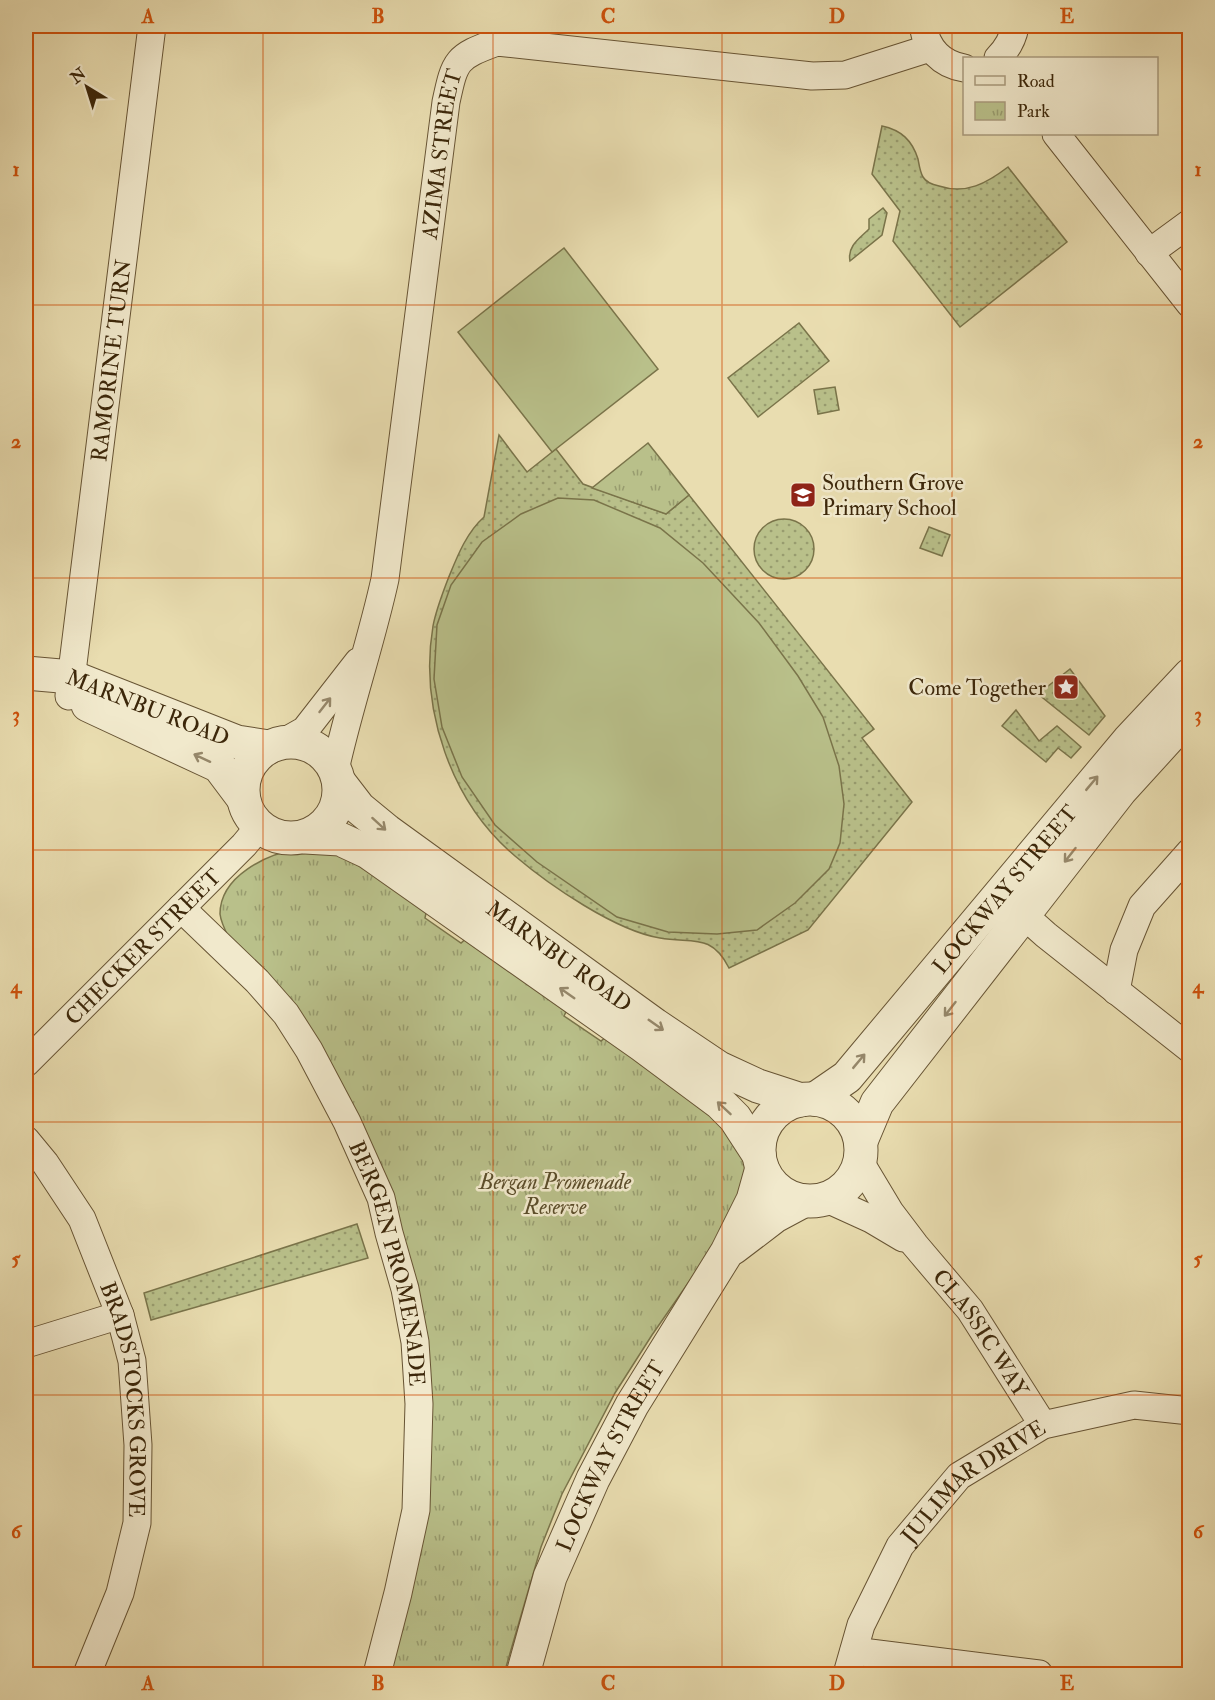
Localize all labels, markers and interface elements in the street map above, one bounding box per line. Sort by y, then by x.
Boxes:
text: A [141,4,155,29]
text: B [371,4,385,29]
text: C [601,4,615,29]
text: D [829,4,845,29]
text: E [1060,4,1075,29]
north arrow [57,57,117,117]
legend [963,57,1158,135]
text: N [66,63,91,89]
street label: AZIMA STREET [415,65,469,242]
text: Road [1017,70,1055,93]
text: Park [1017,100,1050,123]
text: 1 [12,157,20,182]
text: 1 [1194,157,1202,182]
street label: RAMORINE TURN [85,258,138,463]
text: 2 [11,429,21,454]
text: 2 [1193,429,1203,454]
place label: Southern Grove Primary School [822,469,964,522]
school or university icon: Southern Grove Primary School [788,480,818,510]
street label: MARNBU ROAD [62,663,233,753]
place icon: Come Together [1051,672,1081,702]
place label: Come Together [908,674,1047,702]
one-way arrow [319,697,331,713]
text: 3 [12,702,20,727]
text: 3 [1194,702,1202,727]
one-way arrow [194,752,212,764]
one-way arrow [1086,775,1099,791]
street label: LOCKWAY STREET [926,799,1084,980]
one-way arrow [371,817,386,831]
one-way arrow [1063,846,1076,862]
street label: CHECKER STREET [59,862,228,1031]
street label: MARNBU ROAD [481,895,637,1019]
text: 4 [10,974,23,999]
text: 4 [1192,974,1205,999]
one-way arrow [559,987,575,999]
one-way arrow [944,1000,957,1016]
one-way arrow [647,1019,663,1031]
one-way arrow [853,1054,866,1070]
one-way arrow [717,1101,732,1115]
street label: BERGEN PROMENADE [342,1136,431,1387]
park label: Bergan Promenade Reserve [478,1168,632,1221]
text: 5 [12,1246,22,1271]
text: 5 [1194,1246,1204,1271]
street label: CLASSIC WAY [926,1264,1035,1403]
street label: BRADSTOCKS GROVE [93,1278,152,1518]
street label: LOCKWAY STREET [550,1355,672,1556]
street label: JULIMAR DRIVE [895,1414,1051,1550]
text: 6 [11,1519,23,1544]
text: 6 [1193,1519,1205,1544]
text: A [141,1671,155,1696]
text: B [371,1671,385,1696]
text: C [601,1671,615,1696]
text: D [829,1671,845,1696]
text: E [1060,1671,1075,1696]

